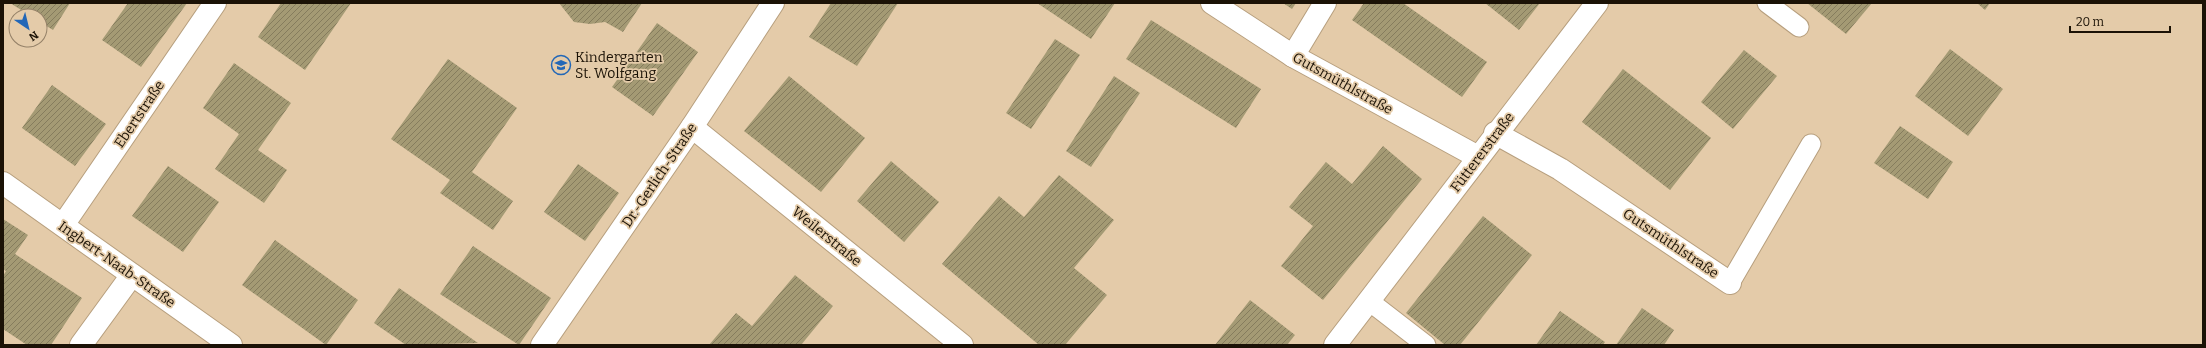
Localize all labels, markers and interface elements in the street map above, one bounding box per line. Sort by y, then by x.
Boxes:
north arrow [8,8,48,48]
scale bar [2070,8,2170,34]
text: 20 m [2076,15,2105,29]
text: N [26,28,41,44]
place label: Kindergarten St. Wolfgang [575,49,663,82]
street label: Gutsmüthlstraße [1290,49,1396,118]
school or university icon: Kindergarten St. Wolfgang [550,54,572,76]
street label: Ebertstraße [111,77,168,151]
street label: Füttererstraße [1447,109,1518,195]
street label: Dr.-Gerlich-Straße [618,120,701,231]
street label: Weilerstraße [788,203,865,270]
street label: Gutsmüthlstraße [1620,205,1722,282]
street label: Ingbert-Naab-Straße [55,218,178,311]

